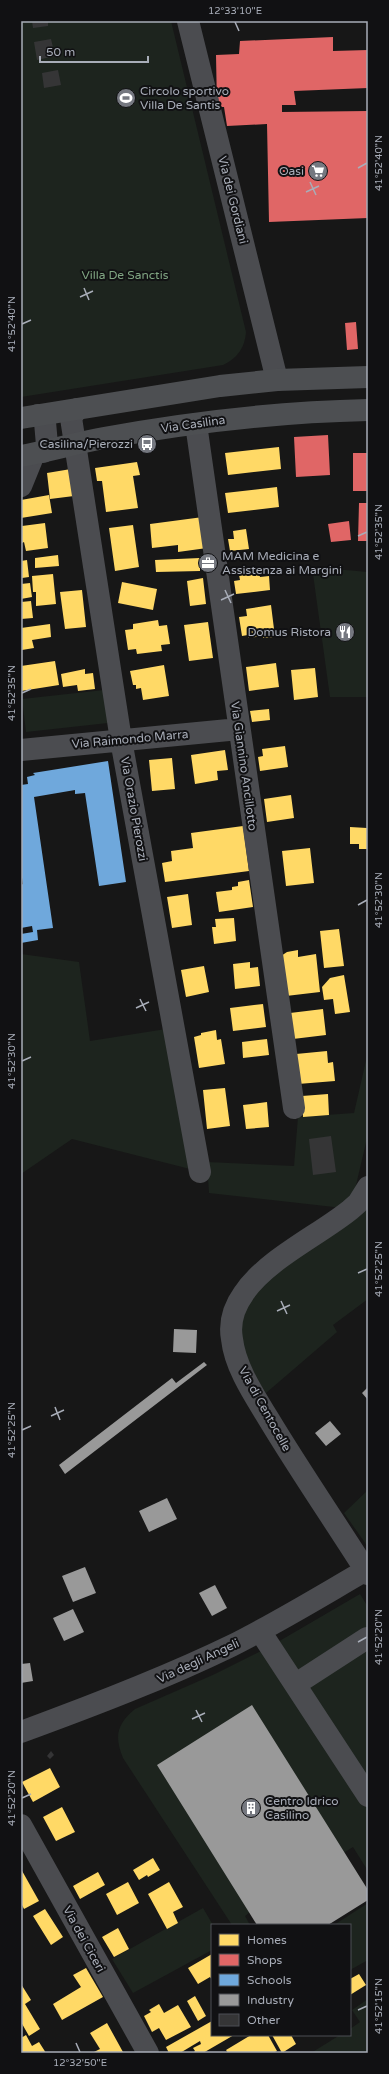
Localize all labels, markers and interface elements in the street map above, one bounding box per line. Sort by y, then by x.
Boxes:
text: 12°33'10"E [208,5,262,17]
scale bar [40,38,148,64]
text: 50 m [46,45,75,59]
place label: Circolo sportivo Villa De Santis [140,84,229,112]
sports icon: Circolo sportivo Villa De Santis [115,87,137,109]
text: 41°52'40"N [373,135,385,191]
street label: Via dei Gordiani [215,155,251,245]
supermarket icon: Oasi [307,160,329,182]
place label: Oasi [279,164,304,178]
park label: Villa De Sanctis [82,268,169,282]
text: 41°52'40"N [6,296,18,352]
street label: Via Casilina [160,413,226,435]
bus stop icon: Casilina/Pierozzi [136,433,158,455]
place label: Casilina/Pierozzi [39,437,133,451]
text: 41°52'35"N [373,504,385,560]
place label: MAM Medicina e Assistenza ai Margini [222,549,342,577]
office icon: MAM Medicina e Assistenza ai Margini [197,552,219,574]
restaurant icon: Domus Ristora [334,621,356,643]
place label: Domus Ristora [247,625,331,639]
text: 41°52'35"N [6,665,18,721]
street label: Via Giannino Ancillotto [228,700,260,832]
street label: Via Raimondo Marra [71,727,189,751]
street label: Via Orazio Pierozzi [118,756,150,862]
text: 41°52'30"N [373,872,385,928]
text: 41°52'30"N [6,1033,18,1089]
text: 41°52'25"N [373,1241,385,1297]
street label: Via di Centocelle [236,1364,294,1454]
text: 41°52'25"N [6,1402,18,1458]
text: 41°52'20"N [373,1609,385,1665]
street label: Via degli Angeli [155,1636,241,1686]
text: 41°52'20"N [6,1770,18,1826]
place label: Centro Idrico Casilino [265,1794,339,1822]
building icon: Centro Idrico Casilino [240,1797,262,1819]
street label: Via dei Ciceri [60,1903,108,1975]
legend [211,1924,351,2036]
text: Homes [247,1933,287,1947]
text: Shops [247,1953,282,1967]
text: Schools [247,1973,292,1987]
text: 41°52'15"N [373,1978,385,2034]
text: Industry [247,1993,294,2007]
text: Other [247,2013,280,2027]
text: 12°32'50"E [53,2057,107,2069]

